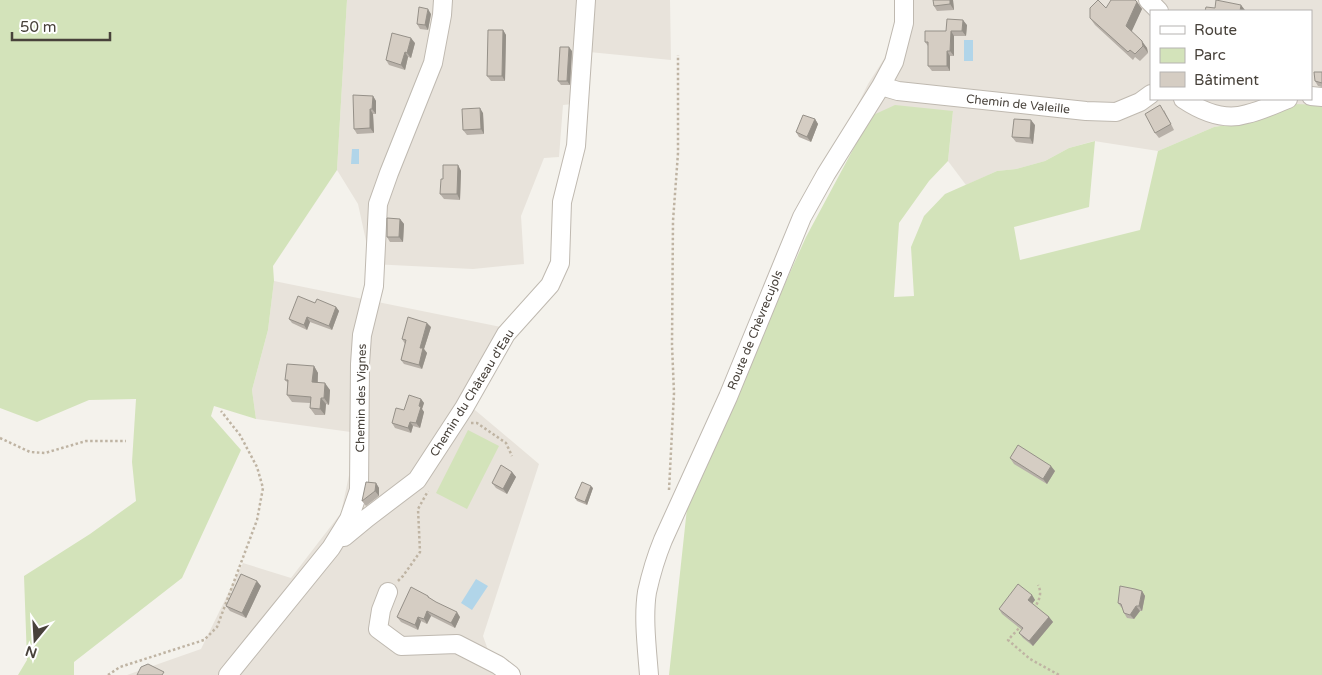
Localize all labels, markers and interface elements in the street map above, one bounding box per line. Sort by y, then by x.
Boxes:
scale bar [12,10,110,42]
legend [1150,10,1312,100]
text: 50 m [20,18,57,36]
text: Route [1194,21,1237,39]
text: Parc [1194,46,1226,64]
text: Bâtiment [1194,71,1259,89]
street label: Chemin de Valeille [965,92,1071,116]
street label: Route de Chèvrecujols [725,268,786,392]
street label: Chemin du Château d'Eau [427,327,517,459]
street label: Chemin des Vignes [353,343,369,452]
north arrow [10,615,60,665]
text: N [23,642,39,662]

